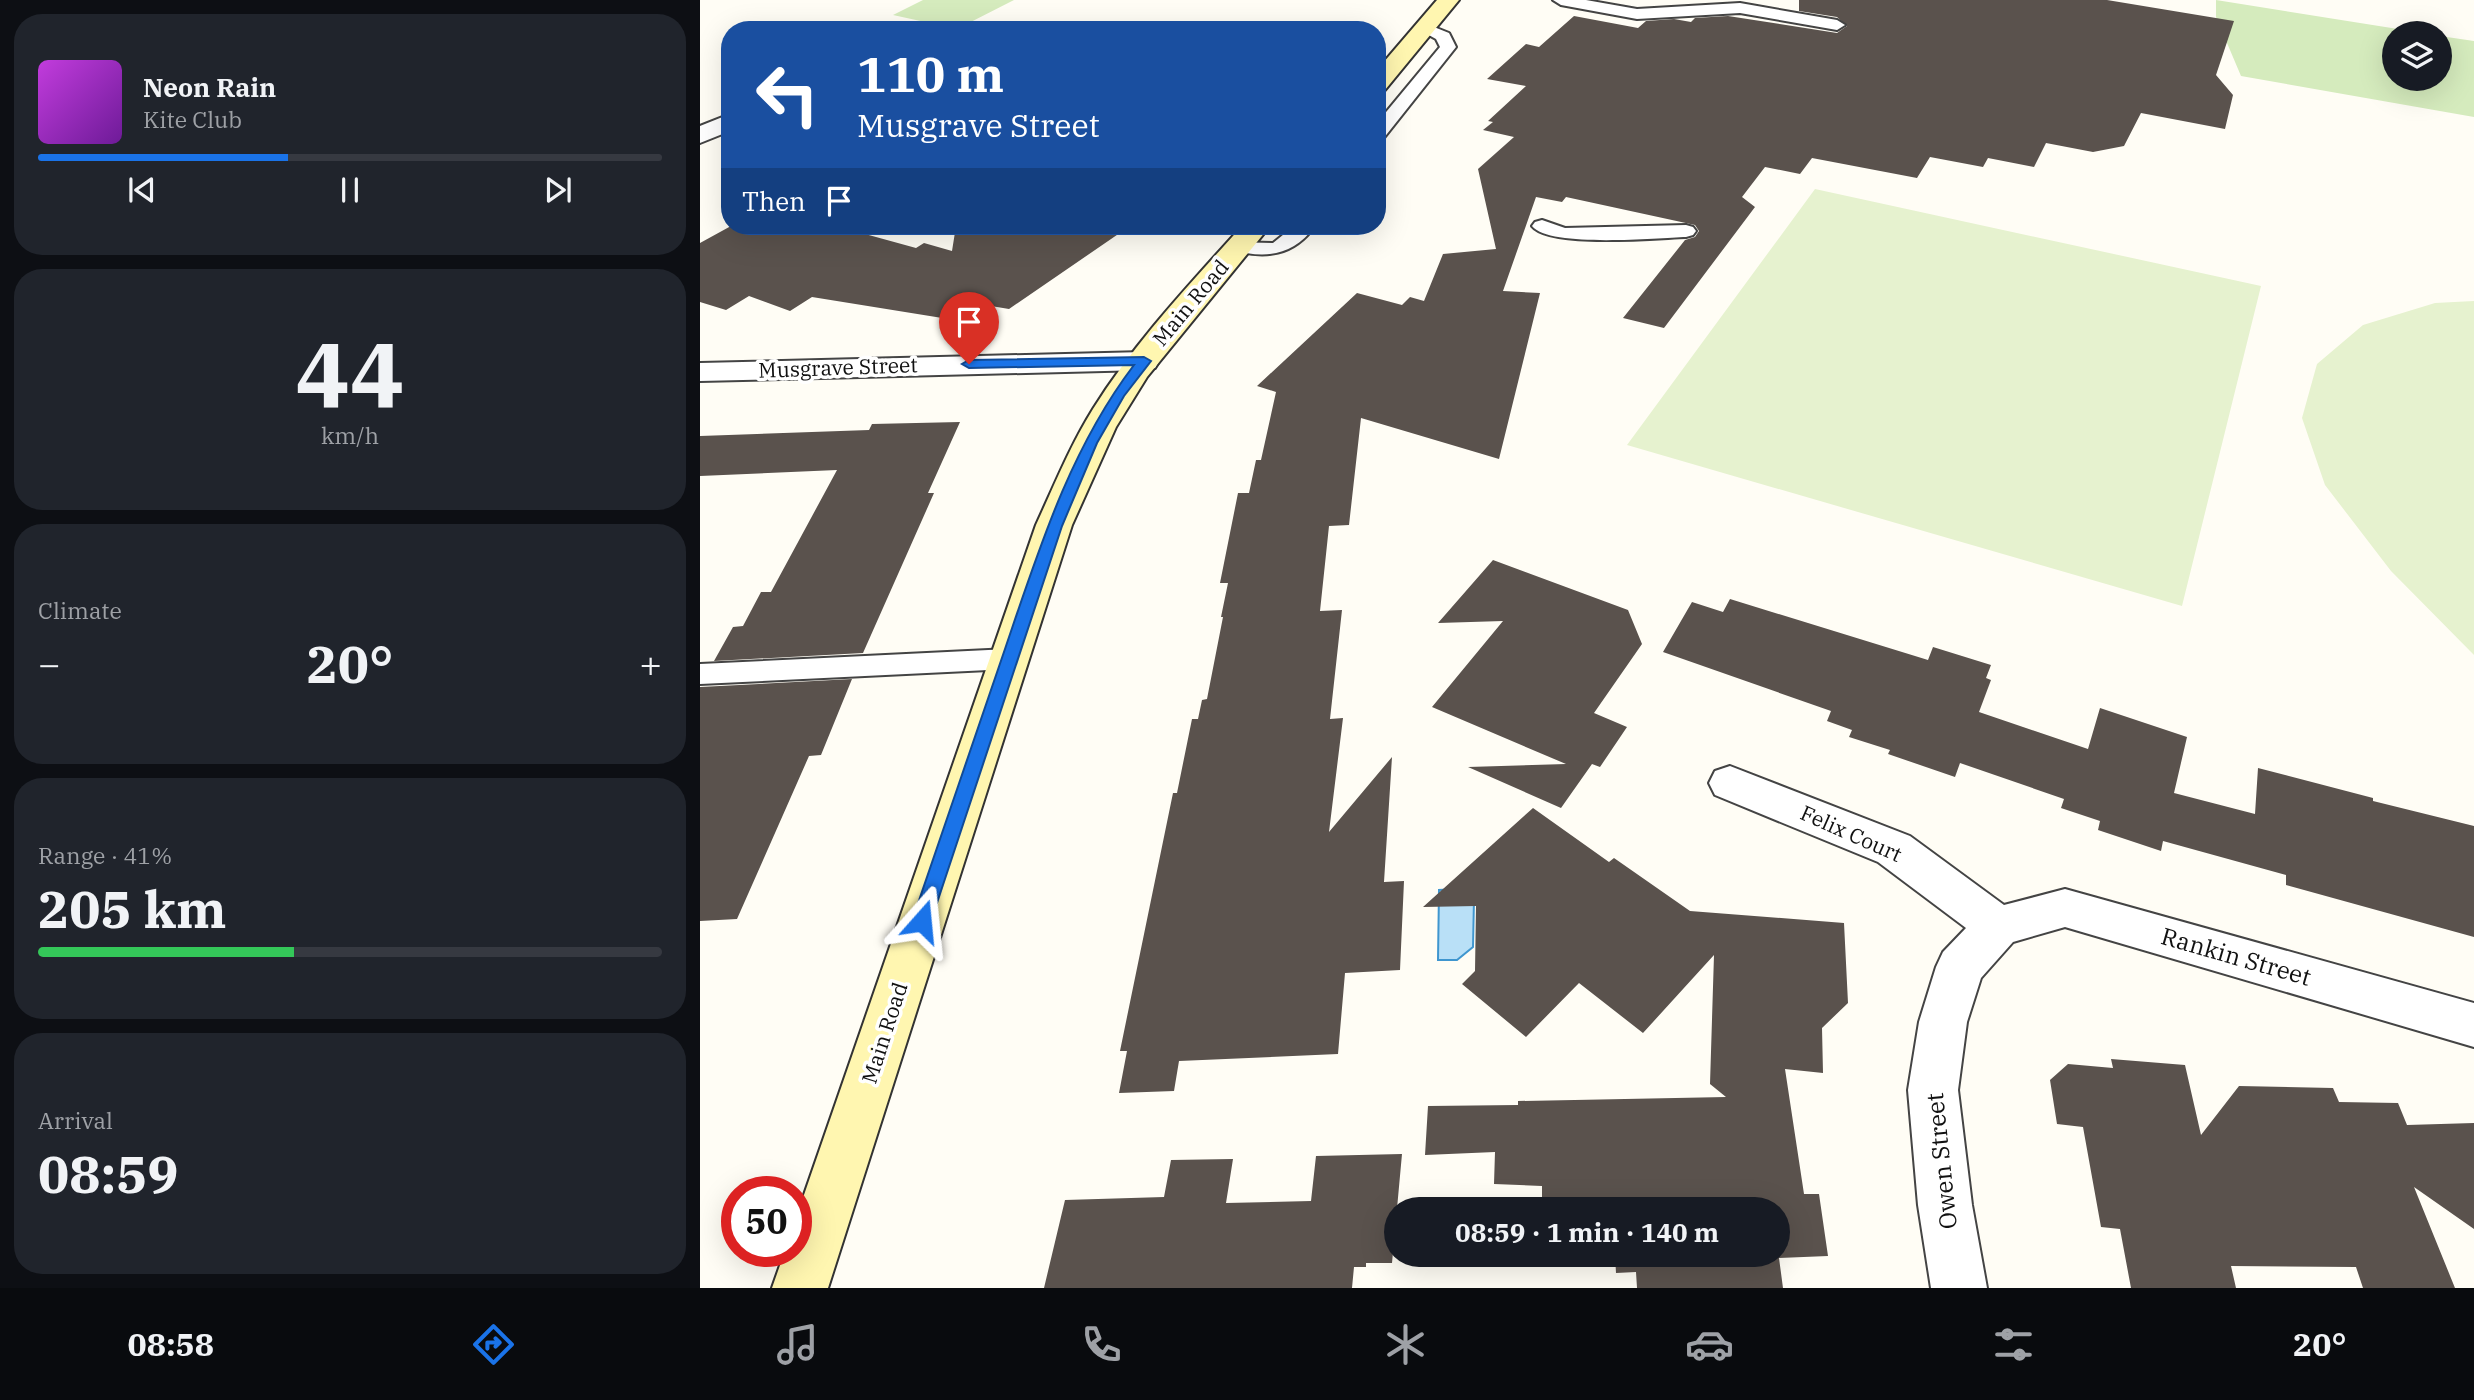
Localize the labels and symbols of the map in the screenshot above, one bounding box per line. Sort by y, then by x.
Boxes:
street label: Main Road [1146,253,1235,351]
pin [939,292,999,364]
street label: Musgrave Street [758,350,918,384]
street label: Felix Court [1796,798,1907,868]
position arrow [885,884,959,958]
street label: Rankin Street [2158,919,2315,993]
street label: Main Road [855,978,914,1087]
street label: Owen Street [1918,1091,1964,1231]
speed limit sign: 50 [721,1176,812,1267]

